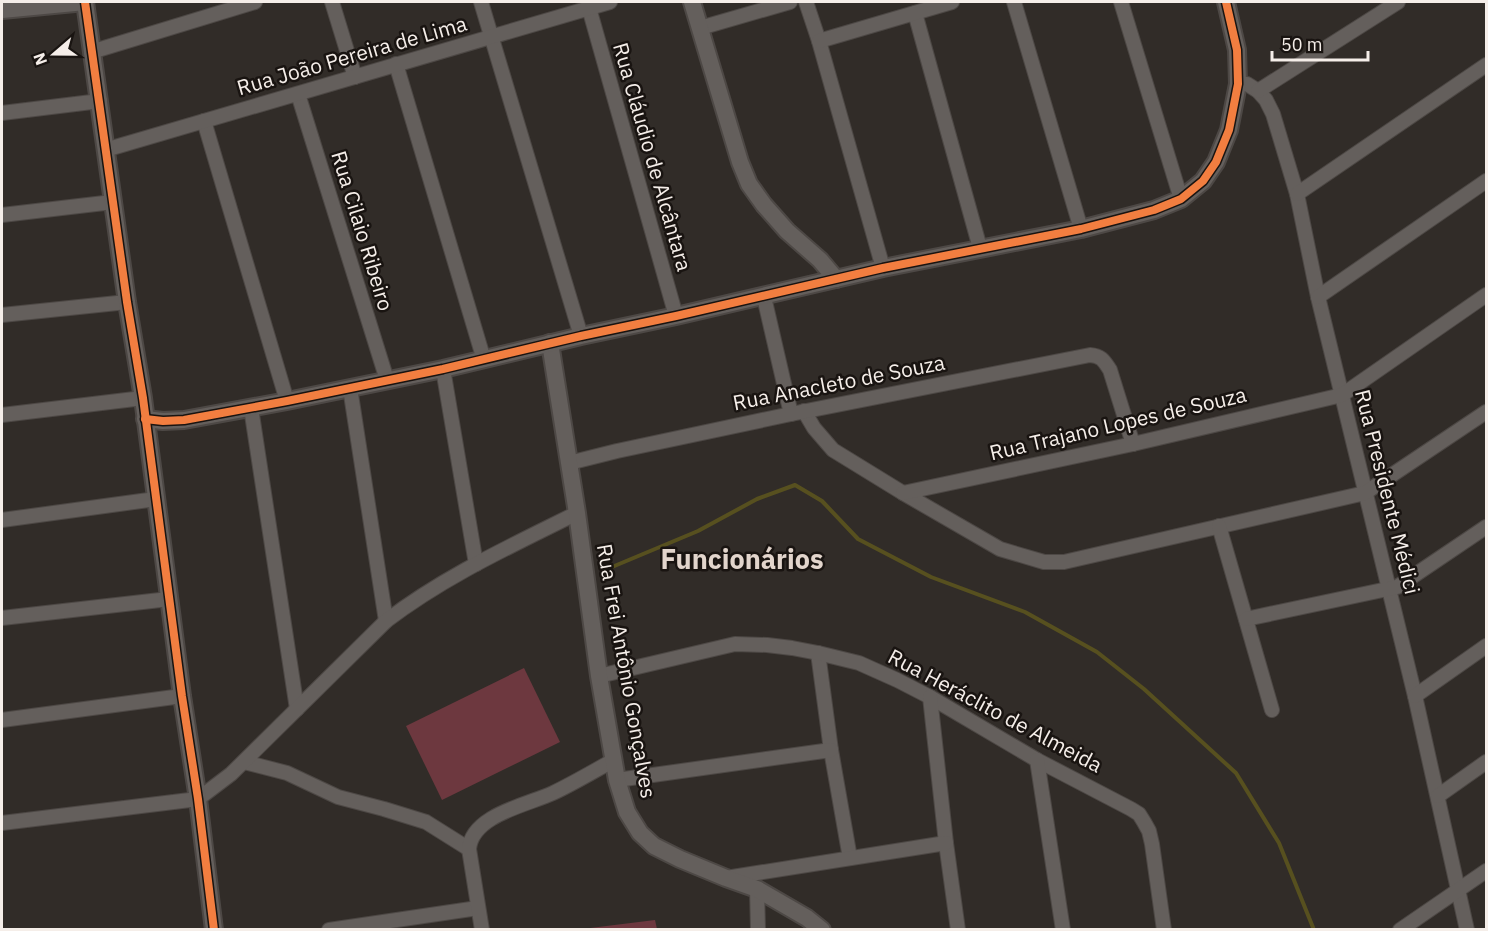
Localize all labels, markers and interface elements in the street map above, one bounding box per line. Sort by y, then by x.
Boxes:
street label: Rua João Pereira de Lima [234,9,470,101]
north arrow [24,24,84,84]
scale bar [1272,24,1368,62]
text: 50 m [1281,33,1323,56]
street label: Rua Cláudio de Alcântara [607,39,699,274]
text: N [29,50,51,68]
street label: Rua Cilaio Ribeiro [325,147,401,314]
street label: Rua Anacleto de Souza [730,348,947,416]
street label: Rua Trajano Lopes de Souza [986,380,1249,466]
street label: Rua Presidente Médici [1349,387,1427,597]
street label: Rua Frei Antônio Gonçalves [591,541,663,800]
district label: Funcionários [660,541,824,576]
street label: Rua Heráclito de Almeida [884,642,1107,778]

